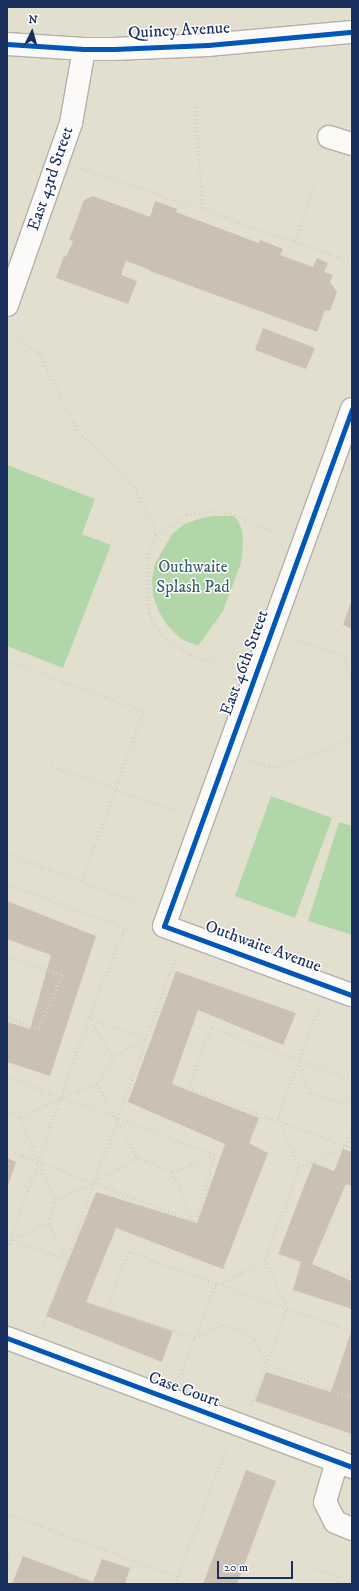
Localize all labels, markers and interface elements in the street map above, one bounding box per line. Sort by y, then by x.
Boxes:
north arrow [12,12,52,52]
text: N [28,13,38,27]
street label: Quincy Avenue [127,18,231,44]
street label: East 43rd Street [24,124,78,234]
park label: Outhwaite Splash Pad [156,558,230,598]
street label: East 46th Street [216,607,274,719]
street label: Outhwaite Avenue [202,917,324,977]
street label: Case Court [146,1368,222,1412]
scale bar [219,1553,295,1579]
text: 20 m [224,1560,248,1575]

